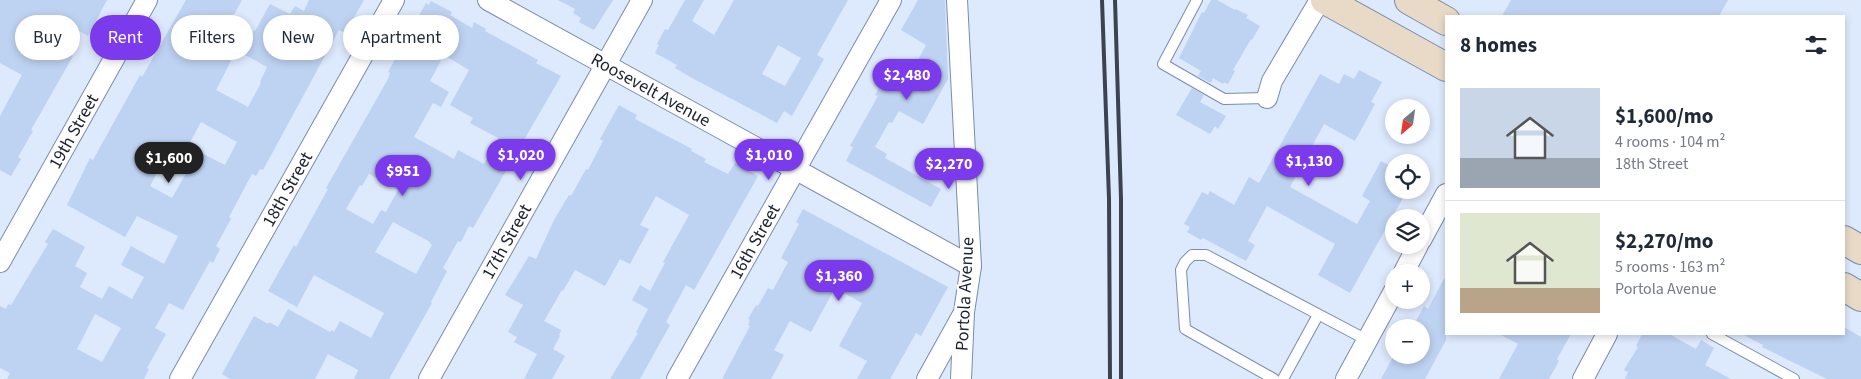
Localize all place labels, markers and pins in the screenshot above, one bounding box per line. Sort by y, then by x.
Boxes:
pin: $2,480 [866,58,948,101]
pin: $1,020 [480,138,562,181]
pin: $1,010 [728,138,810,181]
pin: $1,600 [128,142,210,184]
pin: $1,130 [1268,144,1350,187]
pin: $2,270 [908,148,990,190]
pin: $951 [373,154,433,197]
pin: $1,360 [798,260,880,302]

